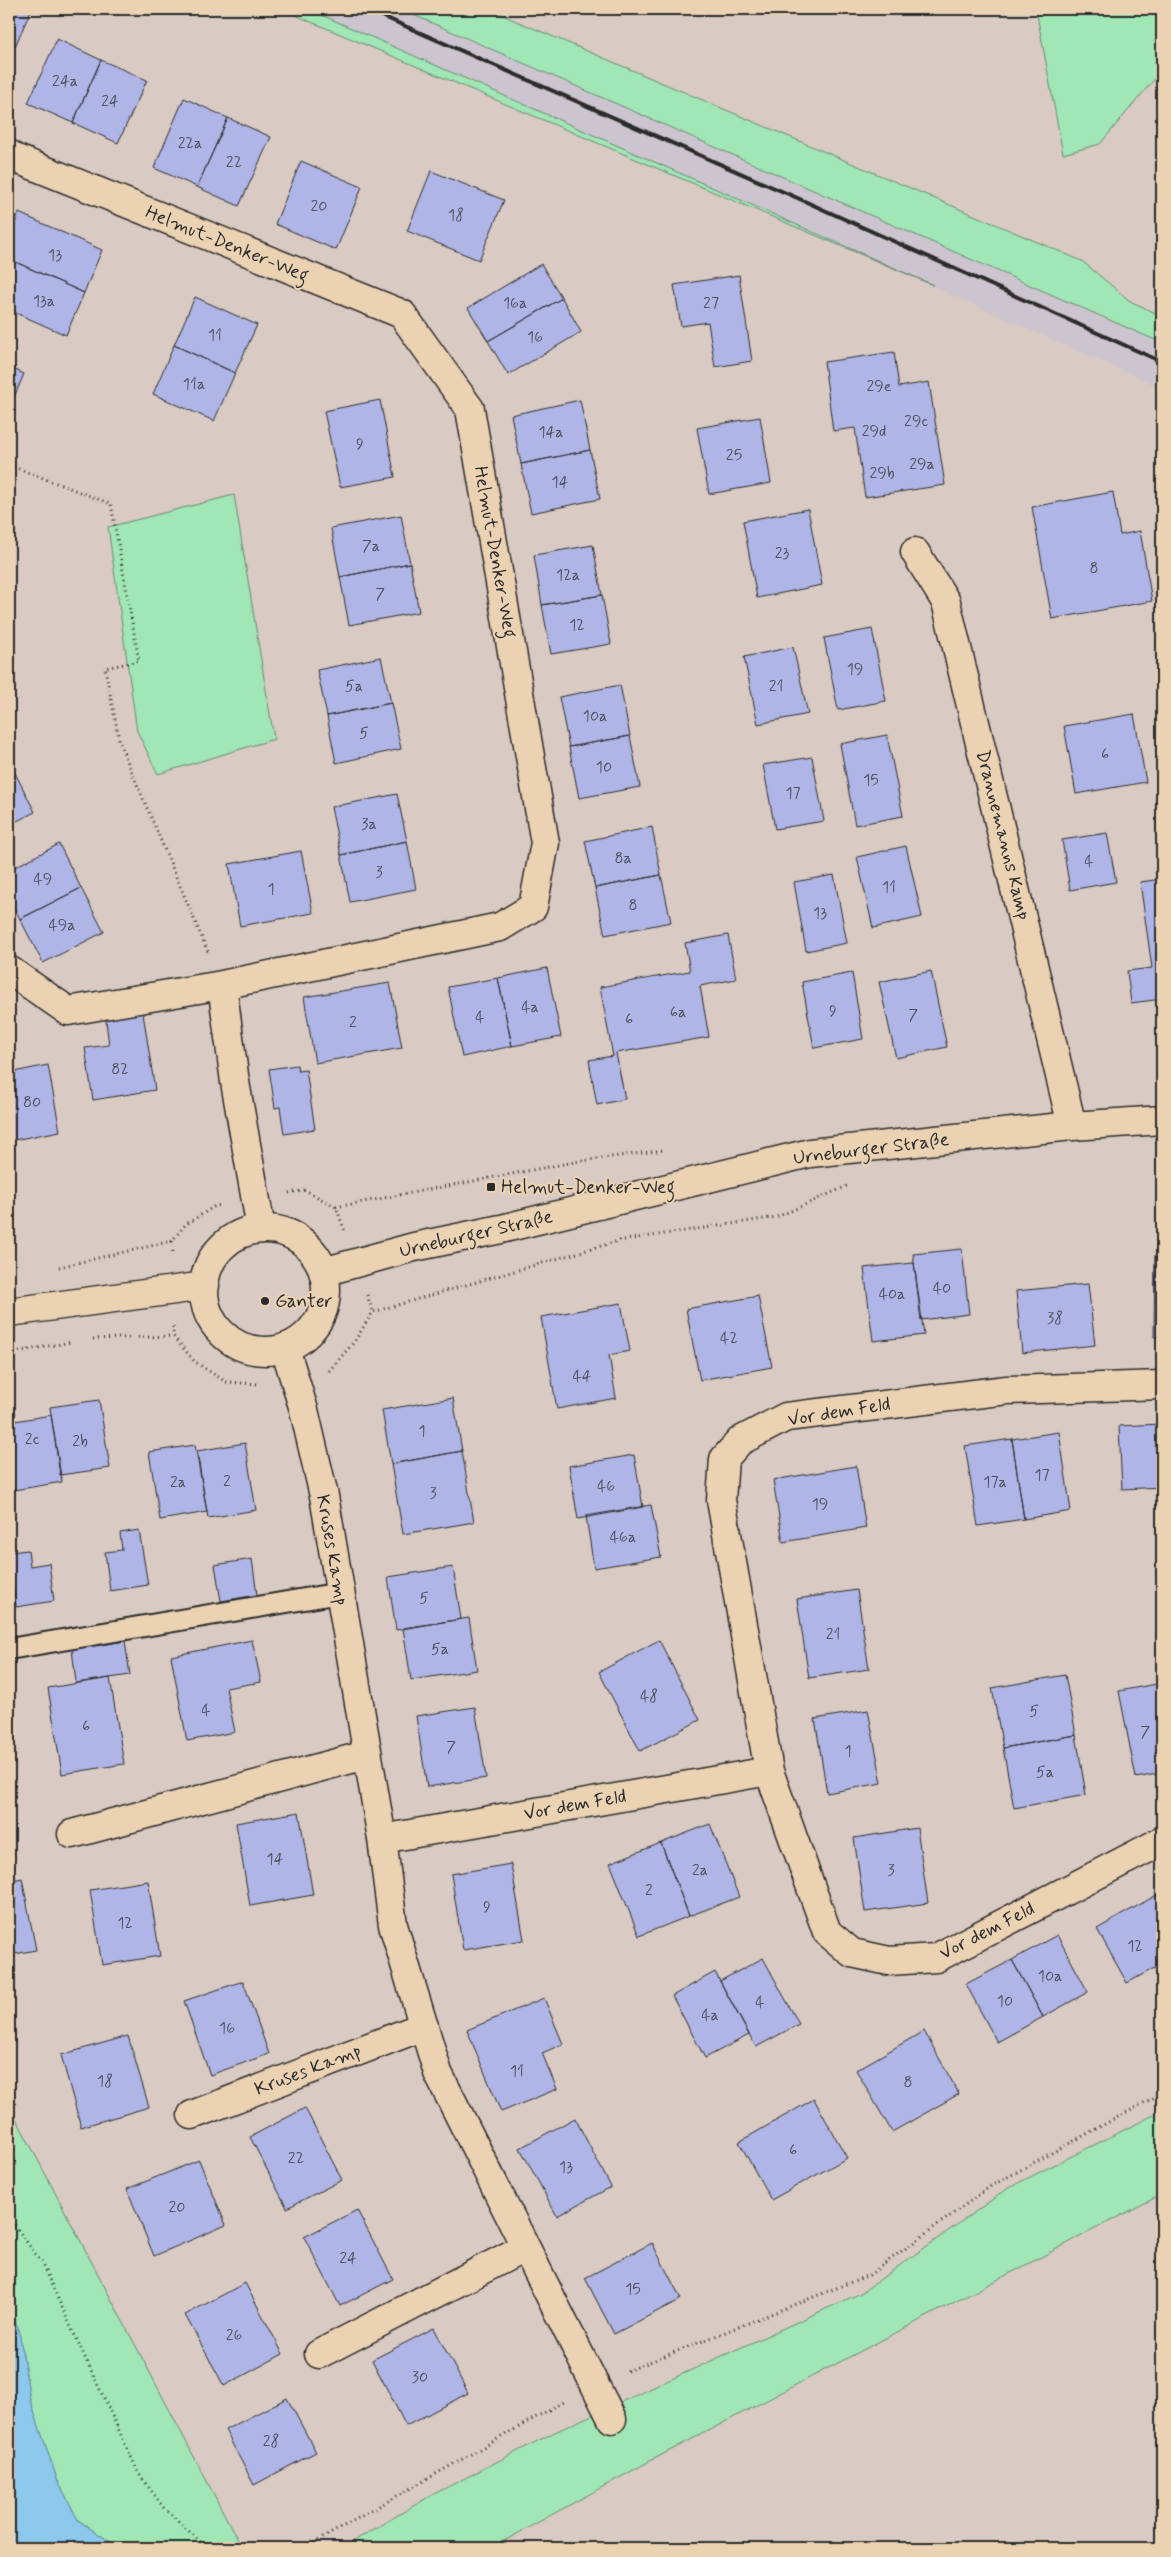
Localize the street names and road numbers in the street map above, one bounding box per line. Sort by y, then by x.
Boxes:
street label: Helmut-Denker-Weg [140,200,312,291]
street label: Helmut-Denker-Weg [465,464,522,640]
street label: Drannemanns Kamp [970,747,1036,923]
street label: Urneburger Straße [792,1127,951,1174]
street label: Urneburger Straße [397,1204,556,1267]
street label: Vor dem Feld [786,1392,892,1432]
street label: Kruses Kamp [310,1493,354,1607]
street label: Vor dem Feld [522,1784,628,1826]
street label: Vor dem Feld [935,1896,1039,1966]
street label: Kruses Kamp [251,2038,365,2102]

